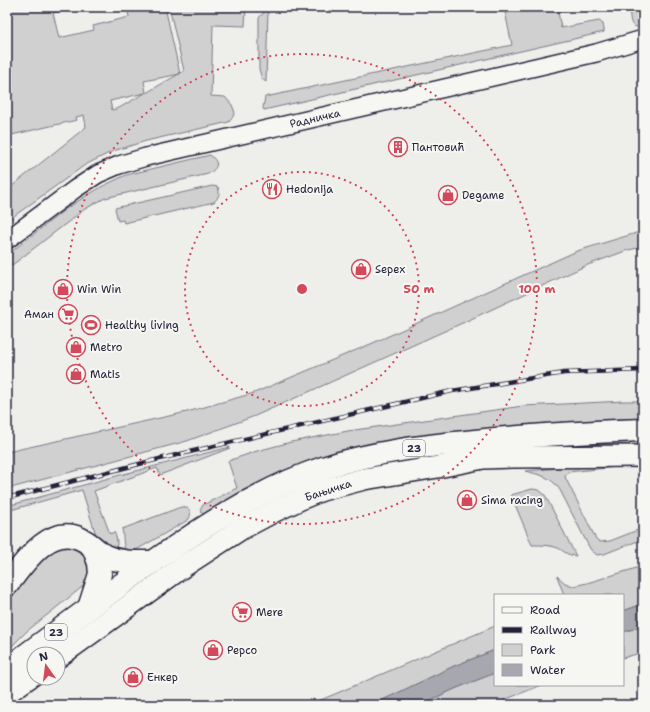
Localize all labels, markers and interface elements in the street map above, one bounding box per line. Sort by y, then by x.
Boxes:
street label: Радничка [288,105,342,132]
building icon: Пантовић [387,136,409,158]
place label: Пантовић [412,140,465,155]
restaurant icon: Hedonija [261,178,283,200]
place label: Hedonija [286,182,333,197]
shop icon: Degame [437,184,459,206]
place label: Degame [462,188,504,203]
shop icon: Sepex [350,258,372,280]
place label: Sepex [375,262,406,277]
shop icon: Win Win [52,278,74,300]
text: 50 m [404,281,435,297]
text: 100 m [519,281,556,297]
place label: Win Win [77,282,121,297]
centre of rings [295,282,309,296]
supermarket icon: Аман [57,303,79,325]
place label: Аман [24,307,54,322]
sports icon: Healthy living [80,314,102,336]
place label: Healthy living [105,318,179,333]
shop icon: Metro [65,336,87,358]
place label: Metro [90,340,123,355]
shop icon: Matis [65,363,87,385]
place label: Matis [90,367,120,382]
road number: 23 [403,440,425,456]
street label: Бањичка [303,476,354,505]
shop icon: Sima racing [456,489,478,511]
place label: Sima racing [481,493,543,508]
legend [494,594,624,686]
supermarket icon: Mere [231,601,253,623]
text: Road [530,602,561,618]
place label: Mere [256,605,283,620]
text: Railway [530,622,577,638]
road number: 23 [45,624,67,640]
shop icon: Pepco [202,639,224,661]
text: Park [530,642,556,658]
place label: Pepco [227,643,258,658]
north arrow [26,646,66,686]
text: N [38,648,50,665]
text: Water [530,662,566,678]
shop icon: Енкер [122,666,144,688]
place label: Енкер [147,670,178,685]

